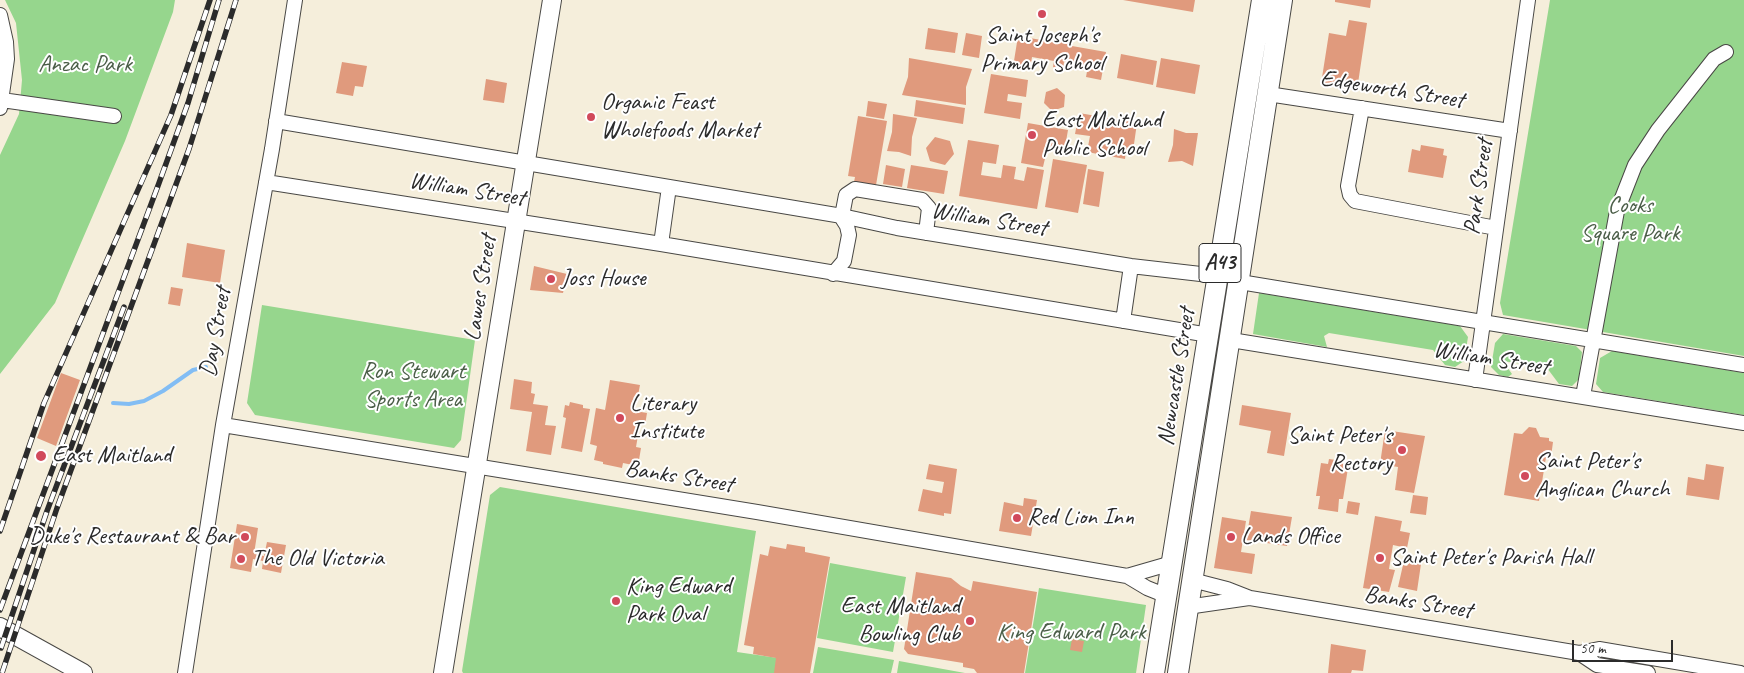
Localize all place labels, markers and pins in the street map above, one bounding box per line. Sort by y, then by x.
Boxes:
marker: Saint Joseph's Primary School [1036,8,1048,20]
place label: Saint Joseph's Primary School [981,22,1103,78]
place label: Organic Feast Wholefoods Market [601,89,759,145]
place label: East Maitland Public School [1042,107,1161,163]
marker: Organic Feast Wholefoods Market [585,111,597,123]
marker: East Maitland Public School [1026,129,1038,141]
place label: Joss House [561,265,646,293]
marker: Joss House [545,273,557,285]
place label: Literary Institute [630,390,703,446]
marker: Literary Institute [614,412,626,424]
place label: Saint Peter's Rectory [1287,422,1392,478]
place label: East Maitland [52,442,171,470]
marker: Saint Peter's Rectory [1396,444,1408,456]
place label: Saint Peter's Anglican Church [1535,448,1669,504]
marker: East Maitland [34,449,48,463]
marker: Saint Peter's Anglican Church [1519,470,1531,482]
place label: Red Lion Inn [1027,504,1134,532]
marker: Red Lion Inn [1011,512,1023,524]
place label: Duke's Restaurant & Bar [29,523,235,551]
place label: Lands Office [1241,523,1340,551]
marker: Duke's Restaurant & Bar [239,531,251,543]
marker: Lands Office [1225,531,1237,543]
place label: Saint Peter's Parish Hall [1390,544,1591,572]
place label: The Old Victoria [251,545,384,573]
marker: Saint Peter's Parish Hall [1374,552,1386,564]
marker: The Old Victoria [235,553,247,565]
place label: King Edward Park Oval [626,573,731,629]
place label: East Maitland Bowling Club [841,593,960,649]
marker: King Edward Park Oval [610,595,622,607]
marker: East Maitland Bowling Club [964,615,976,627]

